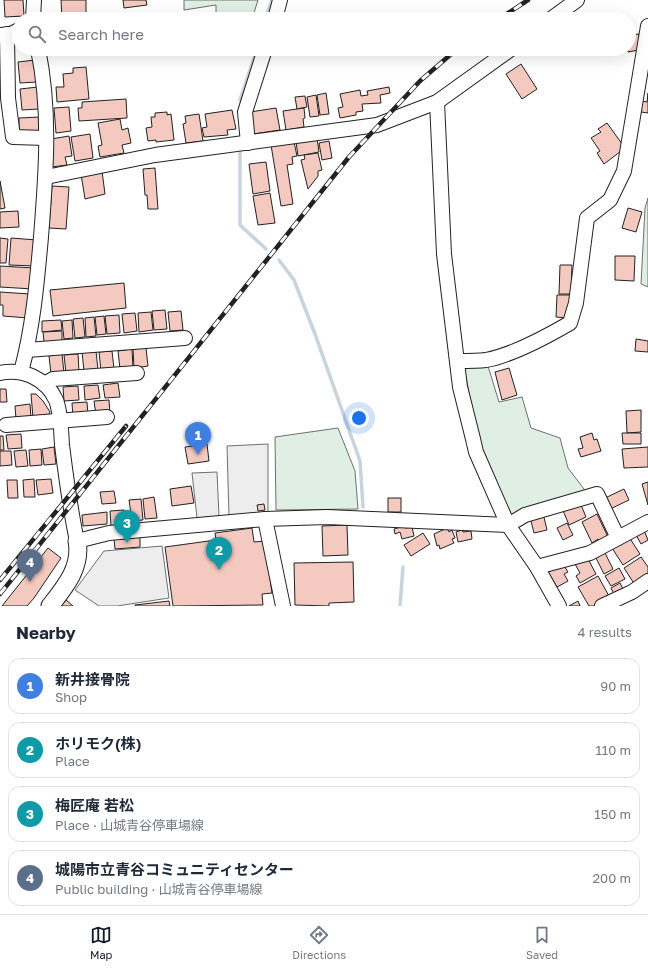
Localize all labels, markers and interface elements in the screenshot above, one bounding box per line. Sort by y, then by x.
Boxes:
search box [12,12,636,56]
icon: search [26,23,48,45]
text: Search here [58,25,144,43]
your location [349,408,369,428]
pin: 1 [185,422,211,455]
pin: 3 [114,510,140,543]
pin: 2 [206,537,232,570]
pin: 4 [17,549,43,582]
text: Nearby [16,622,76,643]
text: 4 results [578,624,632,640]
text: 新井接骨院 [55,670,130,688]
text: 1 [27,678,33,694]
text: 90 m [600,678,631,694]
text: Shop [55,689,87,705]
text: ホリモク(株) [55,734,141,752]
text: 2 [26,742,34,758]
text: 110 m [596,742,631,758]
text: Place [55,753,90,769]
text: 梅匠庵 若松 [55,796,134,814]
text: 3 [26,806,34,822]
text: 150 m [594,806,631,822]
text: Place · 山城青谷停車場線 [55,817,204,833]
text: 城陽市立青谷コミュニティセンター [55,860,294,878]
text: 4 [26,870,34,886]
text: 200 m [593,870,631,886]
text: Public building · 山城青谷停車場線 [55,881,263,897]
tab: Map [90,924,112,961]
tab: Directions [292,924,346,961]
tab: Saved [526,924,558,961]

